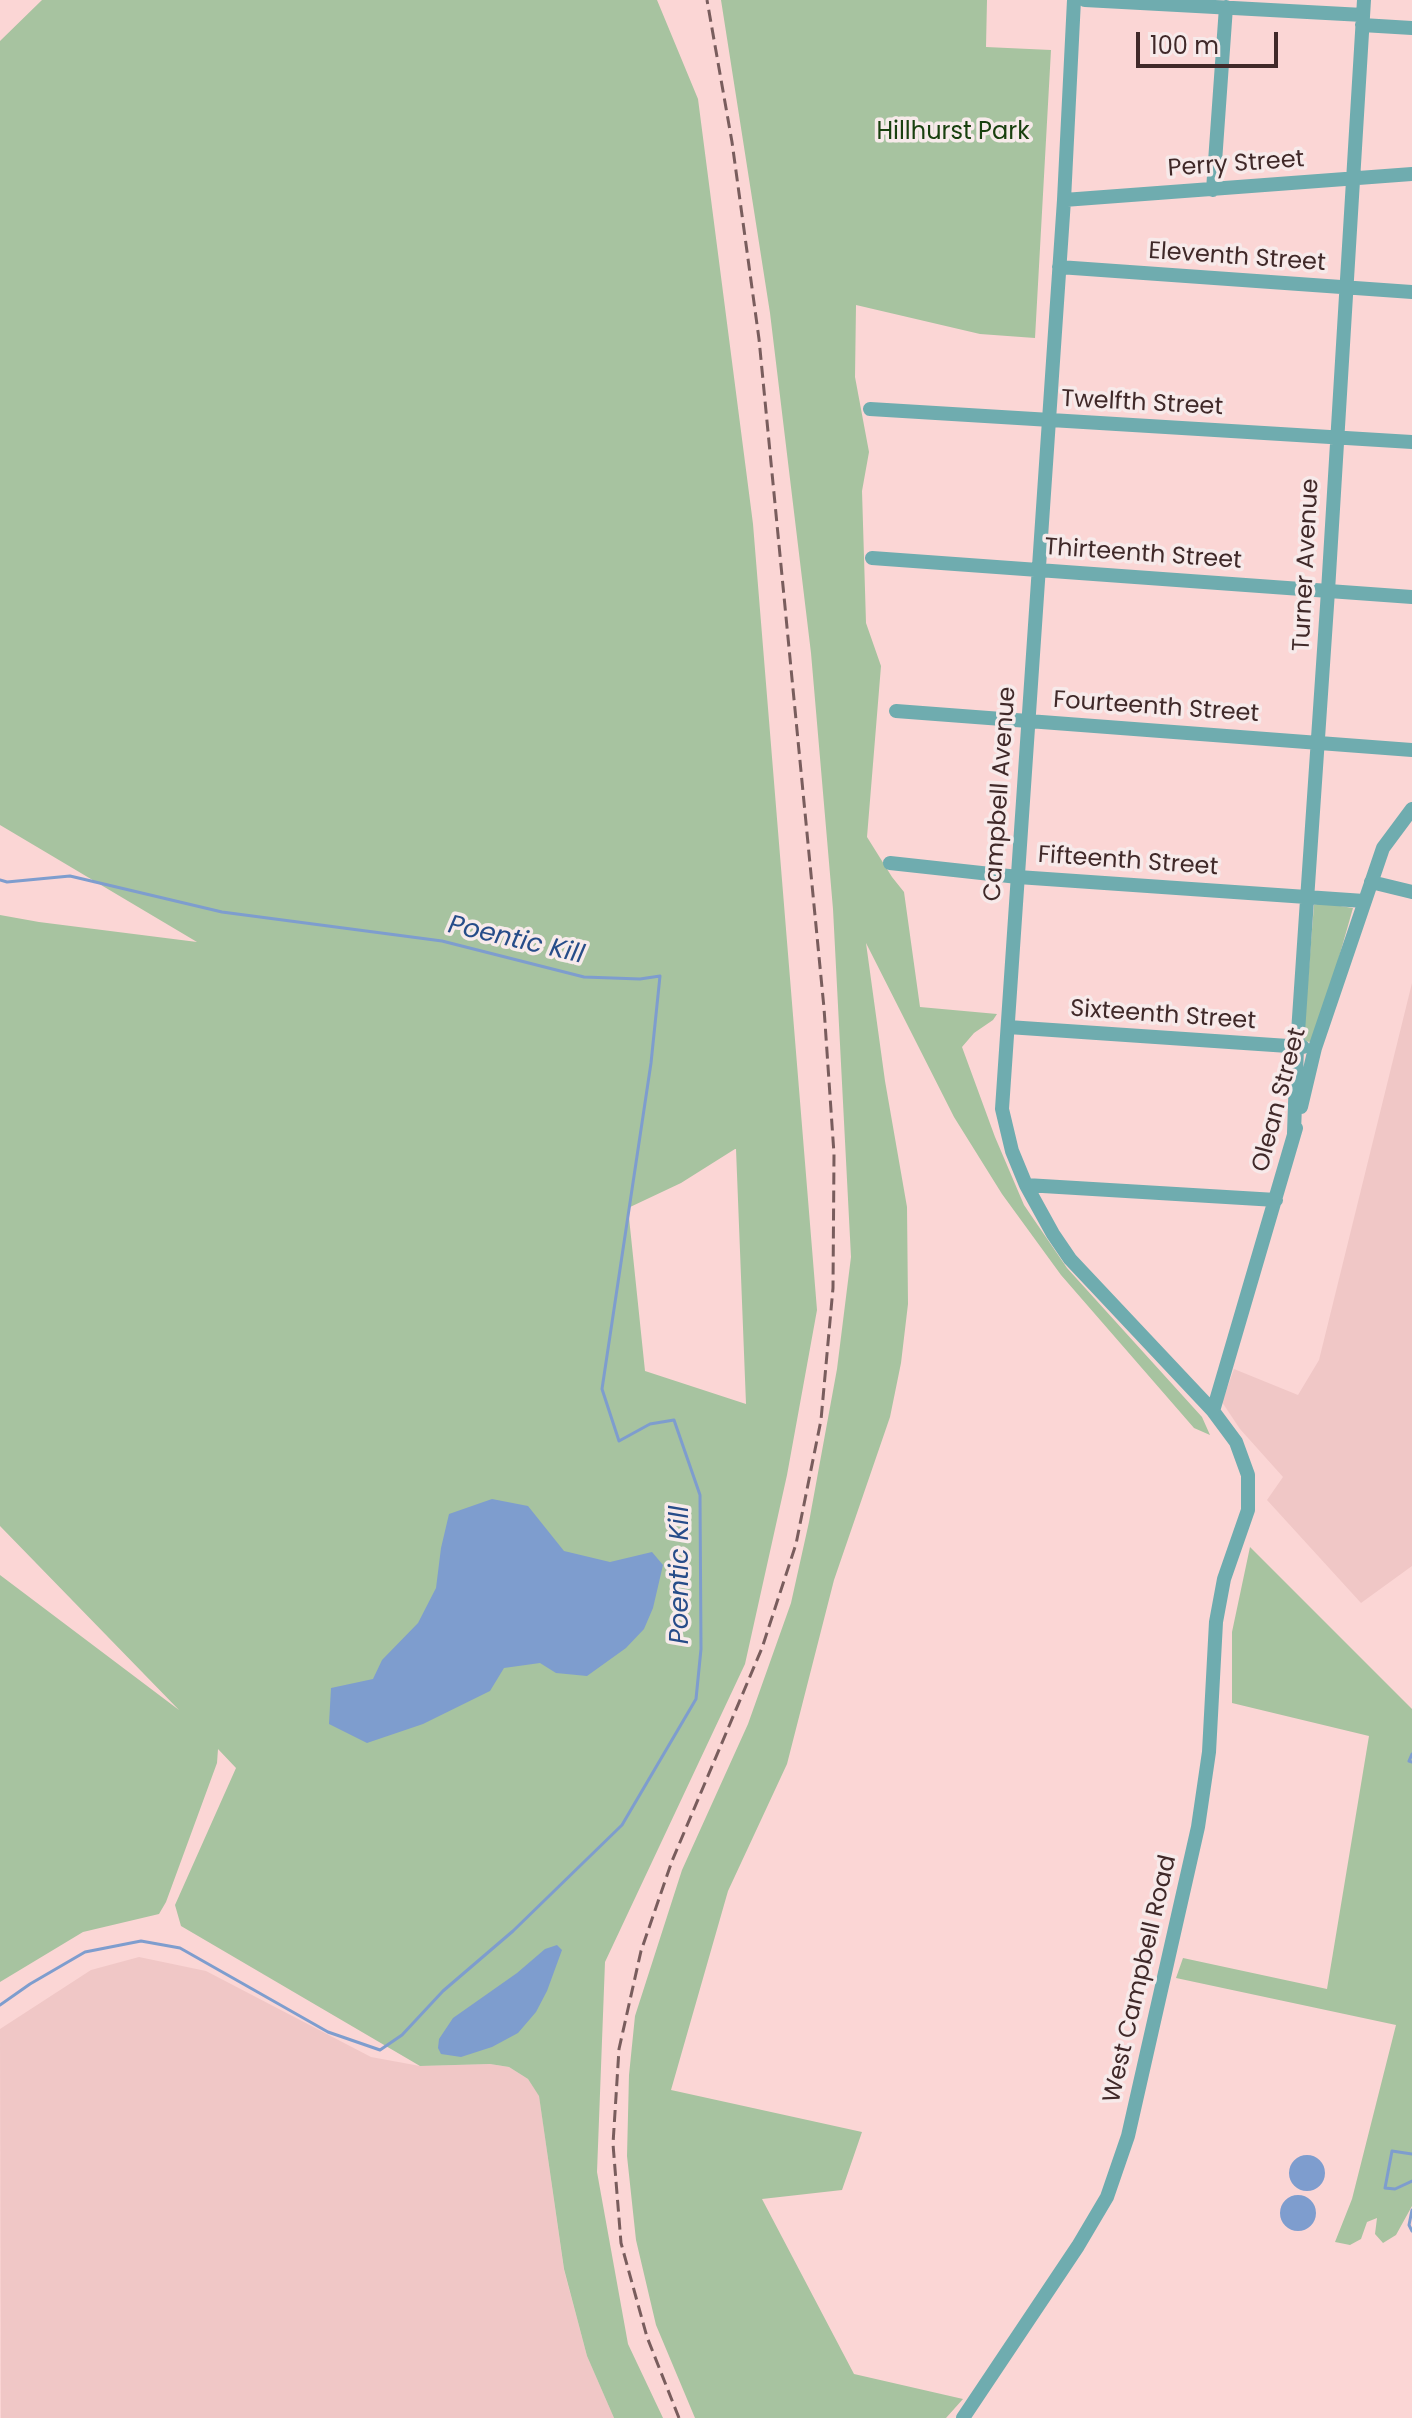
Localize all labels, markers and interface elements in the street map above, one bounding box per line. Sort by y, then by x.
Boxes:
scale bar [1140,16,1282,66]
text: 100 m [1150,29,1219,62]
park label: Hillhurst Park [876,119,1030,147]
street label: Perry Street [1167,146,1305,184]
street label: Eleventh Street [1147,237,1327,279]
street label: Twelfth Street [1060,385,1224,423]
street label: Turner Avenue [1288,478,1326,652]
street label: Thirteenth Street [1043,534,1243,576]
street label: Campbell Avenue [979,686,1023,902]
street label: Fourteenth Street [1052,686,1260,730]
street label: Fifteenth Street [1037,841,1219,883]
water label: Poentic Kill [445,910,587,972]
street label: Sixteenth Street [1069,995,1257,1037]
street label: Olean Street [1247,1025,1313,1175]
water label: Poentic Kill [665,1506,697,1644]
street label: West Campbell Road [1098,1852,1184,2106]

